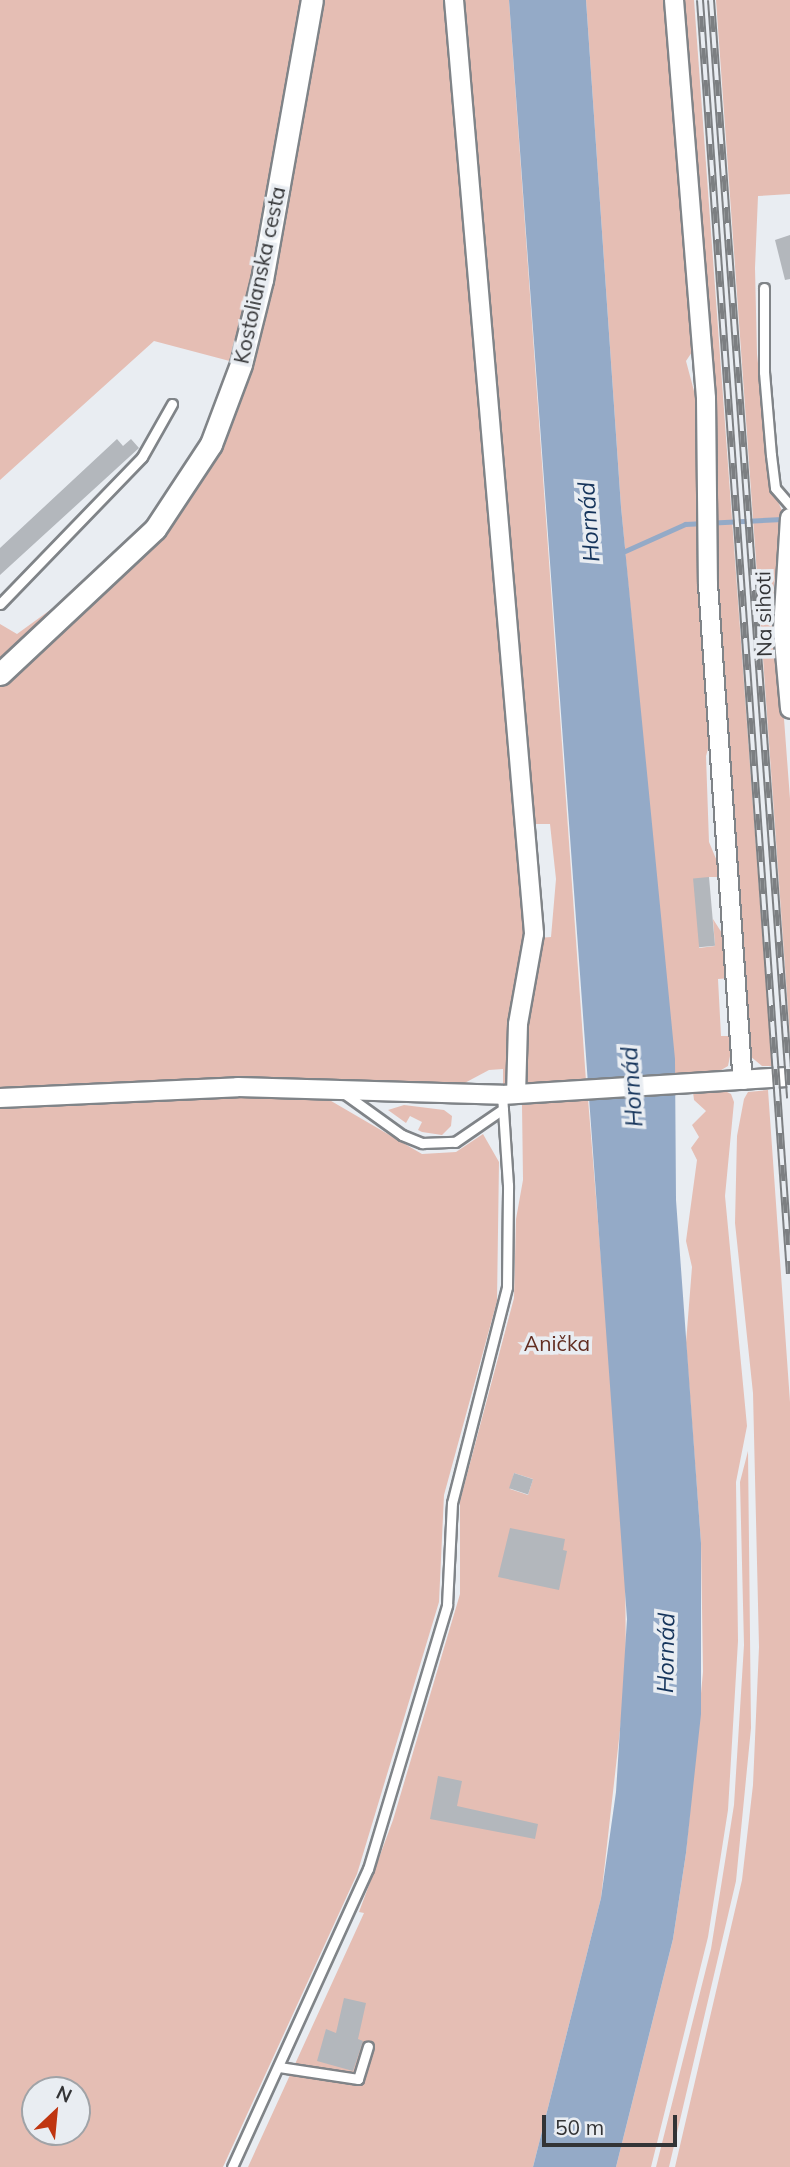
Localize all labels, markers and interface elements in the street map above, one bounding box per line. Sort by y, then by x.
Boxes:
street label: Kostolianska cesta [228,184,290,366]
water label: Hornád [572,481,606,563]
street label: Na sihoti [750,571,776,657]
water label: Hornád [615,1046,649,1128]
park label: Anička [524,1330,590,1356]
water label: Hornád [652,1613,680,1693]
north arrow [21,2076,91,2146]
text: N [53,2080,76,2108]
scale bar [545,2100,680,2144]
text: 50 m [555,2114,604,2140]

